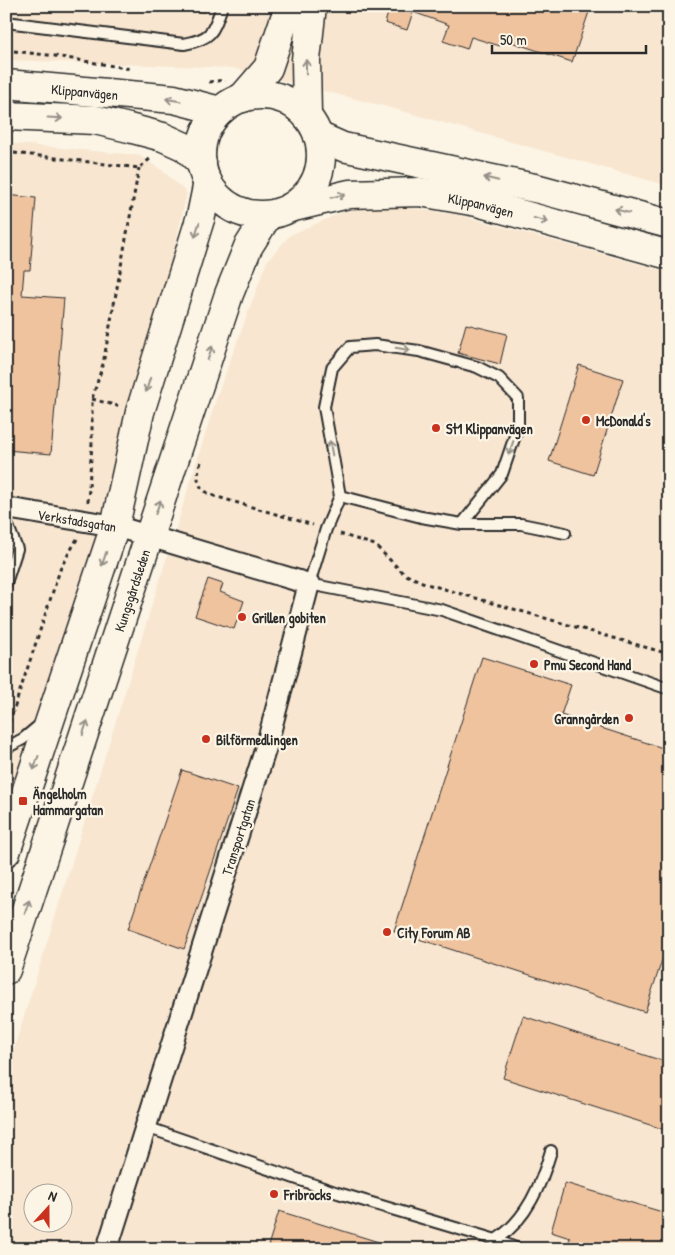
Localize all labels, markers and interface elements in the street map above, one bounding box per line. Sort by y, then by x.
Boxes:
scale bar [492,22,646,54]
text: 50 m [500,29,527,50]
one-way arrow [301,59,311,76]
street label: Klippanvägen [50,79,119,103]
one-way arrow [165,94,181,104]
one-way arrow [47,114,63,123]
one-way arrow [484,174,500,183]
street label: Klippanvägen [447,188,516,221]
one-way arrow [329,191,345,201]
one-way arrow [614,206,630,216]
one-way arrow [533,216,549,225]
one-way arrow [191,221,201,237]
one-way arrow [395,344,411,354]
one-way arrow [205,346,215,362]
one-way arrow [143,377,152,392]
place label: McDonald's [596,411,651,430]
marker: McDonald's [580,414,592,426]
place label: St1 Klippanvägen [446,419,533,440]
marker: St1 Klippanvägen [430,422,442,434]
one-way arrow [326,440,336,456]
one-way arrow [505,440,515,456]
one-way arrow [154,500,163,516]
street label: Verkstadsgatan [36,504,118,536]
street label: Kungsgårdsleden [109,547,154,634]
one-way arrow [98,551,108,567]
place label: Grillen gobiten [252,608,326,629]
marker: Grillen gobiten [236,611,248,623]
place label: Pmu Second Hand [544,655,632,674]
marker: Pmu Second Hand [528,658,540,670]
place label: Granngården [554,709,619,730]
marker: Granngården [623,712,635,724]
one-way arrow [81,721,90,736]
place label: Bilförmedlingen [216,730,298,751]
marker: Bilförmedlingen [200,733,212,745]
one-way arrow [31,755,40,770]
place label: Ängelholm Hammargatan [33,784,103,821]
marker: Ängelholm Hammargatan [17,795,29,807]
street label: Transportgatan [217,796,260,878]
one-way arrow [22,899,32,915]
place label: City Forum AB [397,923,470,944]
marker: City Forum AB [381,926,393,938]
north arrow [22,1182,72,1232]
text: N [46,1185,60,1206]
place label: Fribrocks [283,1185,332,1204]
marker: Fribrocks [268,1188,280,1200]

